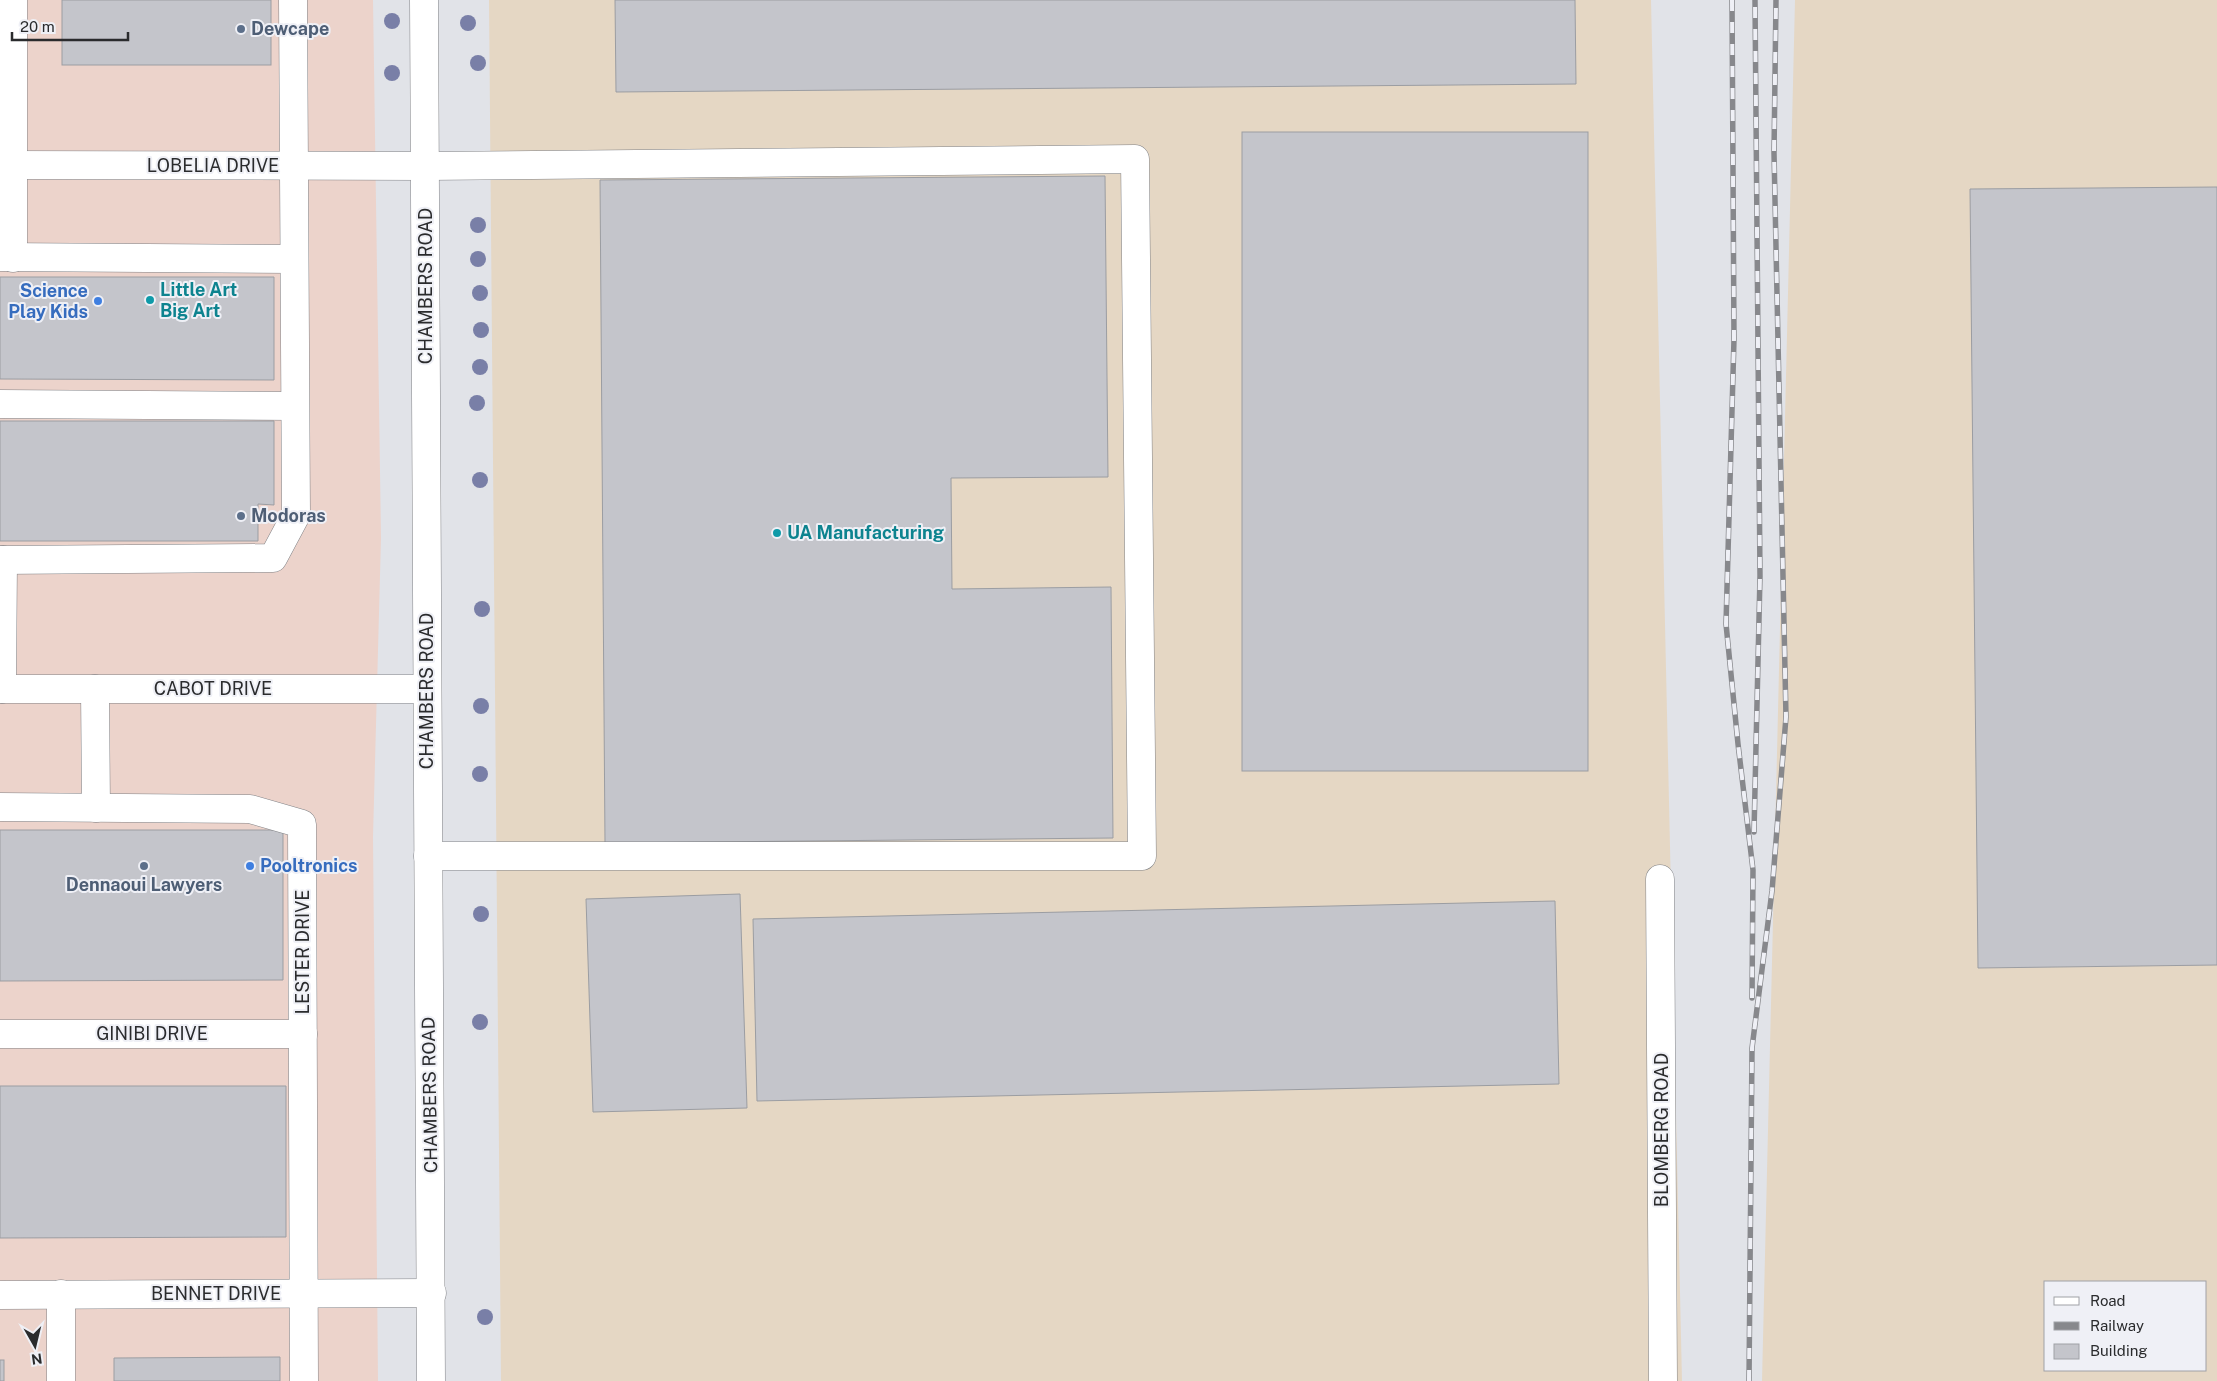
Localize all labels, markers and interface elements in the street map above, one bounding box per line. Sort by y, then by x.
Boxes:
scale bar [12,10,129,42]
text: 20 m [20,18,55,35]
place label: Dewcape [251,18,329,39]
marker: Dewcape [235,23,247,35]
street label: LOBELIA DRIVE [147,155,279,176]
street label: CHAMBERS ROAD [415,208,436,364]
place label: Little Art Big Art [160,279,237,321]
place label: Science Play Kids [8,280,88,322]
marker: Little Art Big Art [144,294,156,306]
marker: Science Play Kids [92,295,104,307]
place label: Modoras [251,505,326,526]
marker: Modoras [235,510,247,522]
place label: UA Manufacturing [787,522,944,543]
marker: UA Manufacturing [771,527,783,539]
street label: CHAMBERS ROAD [416,613,437,769]
street label: CABOT DRIVE [154,678,272,699]
place label: Pooltronics [260,855,357,876]
marker: Dennaoui Lawyers [138,860,150,872]
marker: Pooltronics [244,860,256,872]
place label: Dennaoui Lawyers [66,874,222,895]
street label: LESTER DRIVE [292,890,313,1014]
street label: CHAMBERS ROAD [418,1017,441,1173]
street label: GINIBI DRIVE [96,1023,208,1044]
street label: BLOMBERG ROAD [1651,1053,1672,1207]
legend [2044,1281,2207,1371]
street label: BENNET DRIVE [151,1283,281,1304]
text: Road [2090,1292,2126,1309]
text: Railway [2090,1317,2144,1334]
north arrow [10,1321,60,1371]
text: Building [2090,1342,2148,1359]
text: N [30,1350,43,1368]

